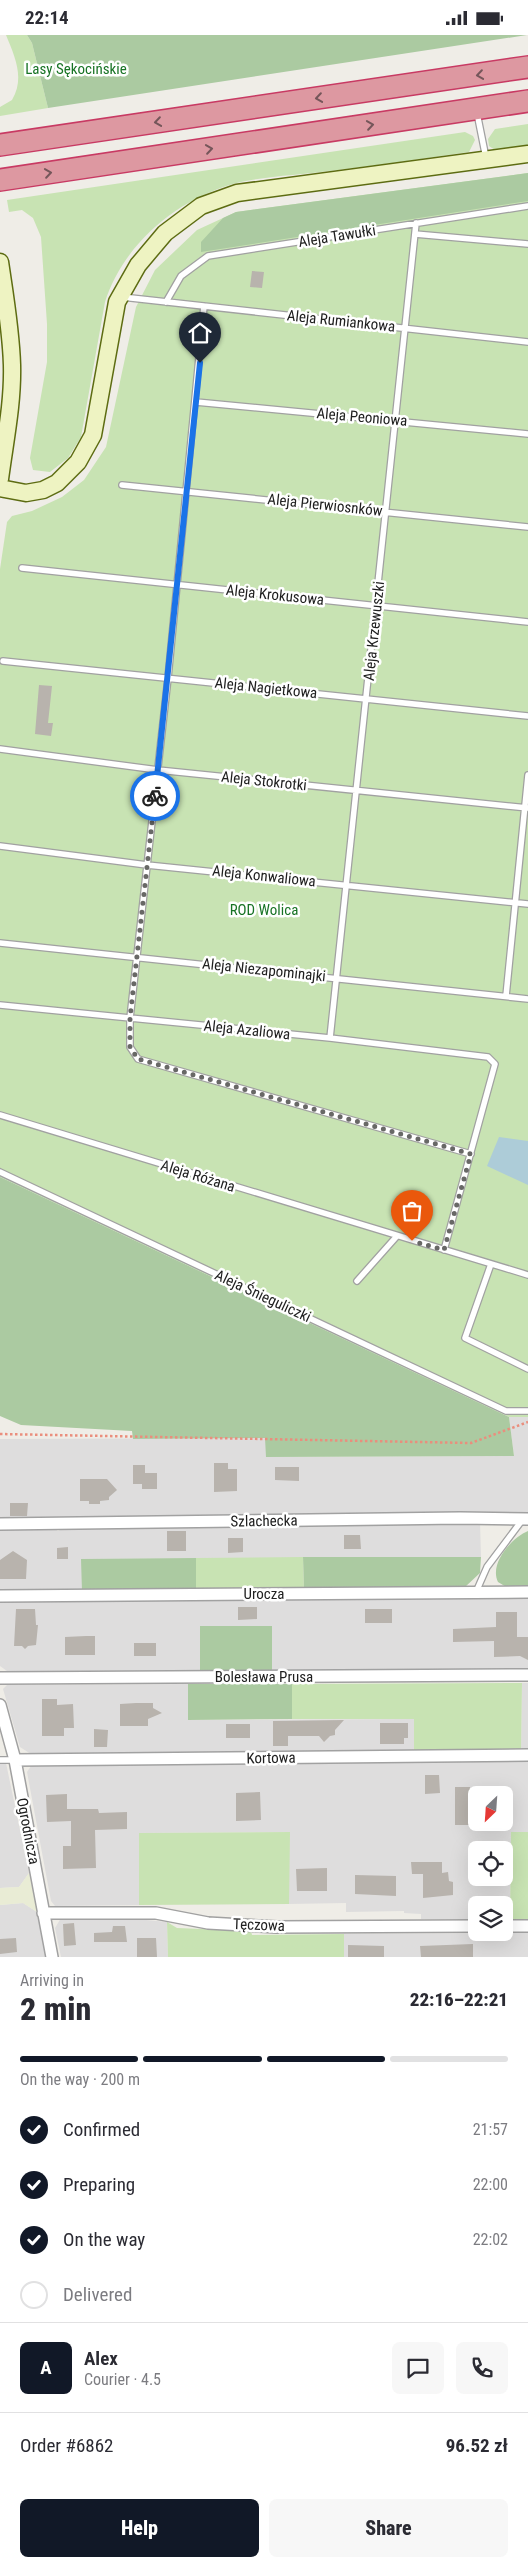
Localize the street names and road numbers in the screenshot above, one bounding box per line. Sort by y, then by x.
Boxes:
street label: Aleja Tawułki [297,221,377,251]
street label: Aleja Rumiankowa [286,306,396,336]
street label: Aleja Peoniowa [316,404,408,430]
street label: Aleja Pierwiosnków [267,490,384,520]
street label: Aleja Krzewuszki [360,580,388,682]
street label: Aleja Krokusowa [225,581,325,609]
street label: Aleja Nagietkowa [214,674,318,702]
street label: Aleja Stokrotki [220,768,308,794]
street label: Aleja Konwaliowa [211,862,317,890]
street label: Aleja Niezapominajki [201,955,327,985]
street label: Aleja Azaliowa [203,1017,291,1043]
street label: Aleja Różana [159,1156,237,1196]
street label: Aleja Śnieguliczki [212,1266,314,1326]
street label: Szlachecka [230,1511,298,1531]
street label: Urocza [243,1585,285,1603]
street label: Bolesława Prusa [215,1668,313,1686]
street label: Kortowa [246,1749,296,1767]
street label: Ogrodnicza [13,1796,43,1866]
street label: Tęczowa [233,1915,285,1935]

